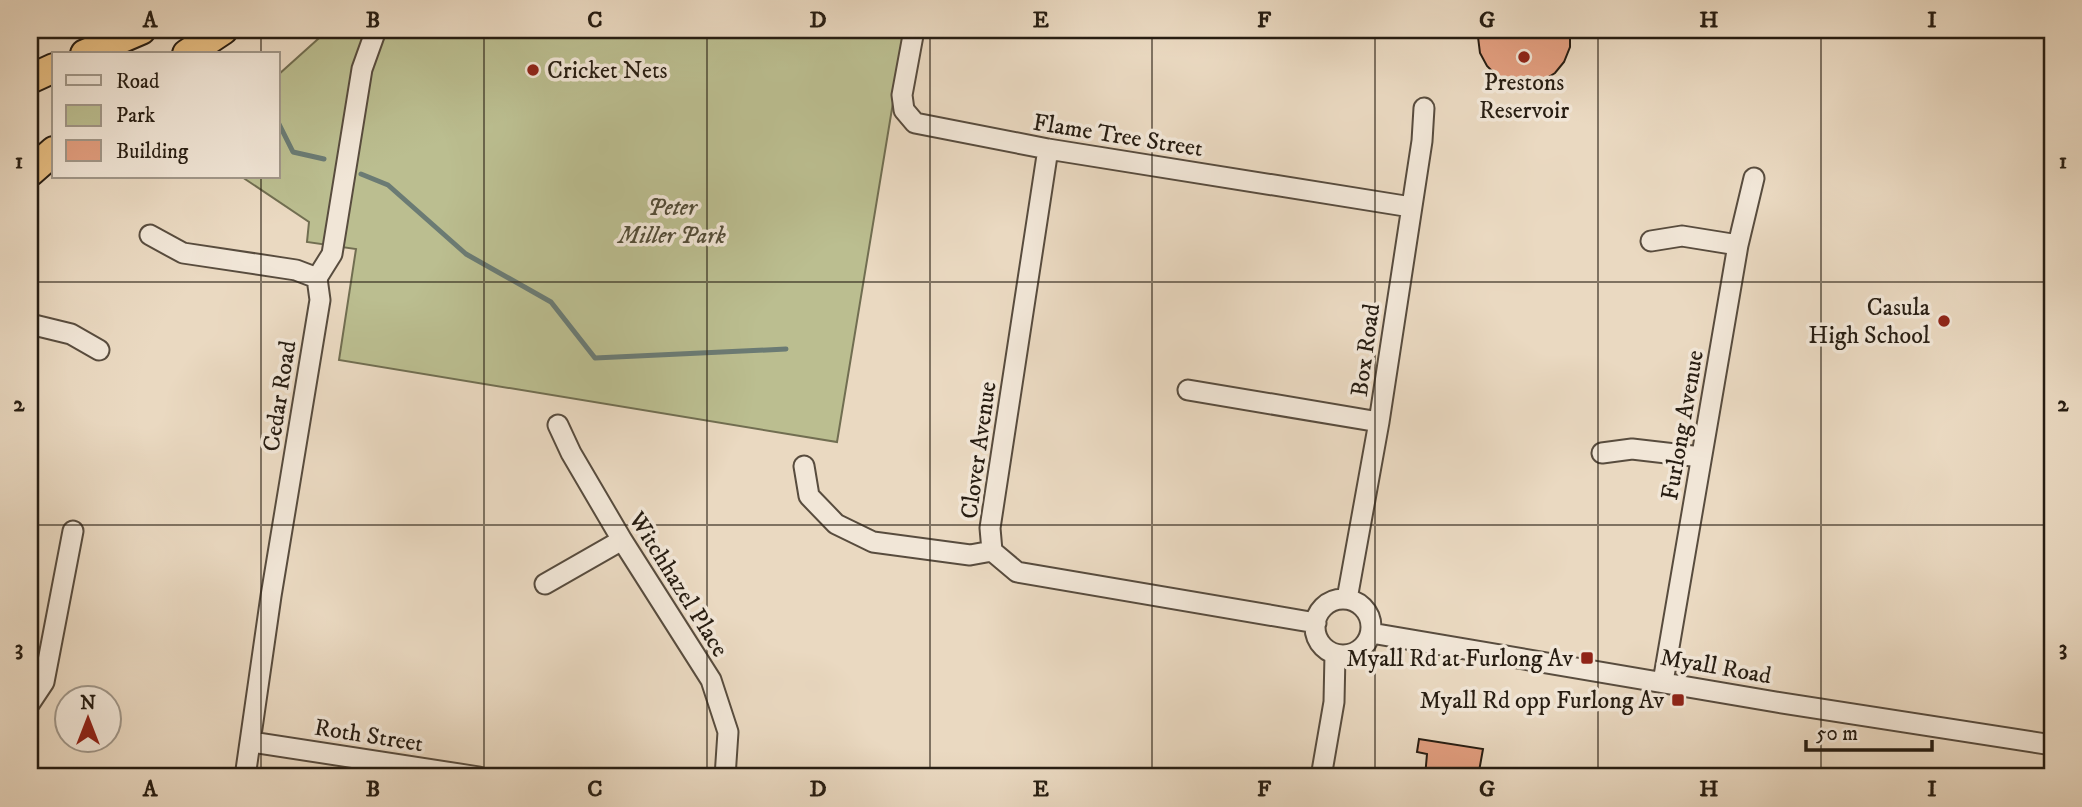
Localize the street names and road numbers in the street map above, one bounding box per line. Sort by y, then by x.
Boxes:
street label: Flame Tree Street [1031,108,1205,164]
street label: Box Road [1345,302,1387,399]
street label: Cedar Road [256,339,304,454]
street label: Furlong Avenue [1655,348,1711,503]
street label: Clover Avenue [955,379,1003,521]
street label: Witchhazel Place [621,505,735,663]
street label: Myall Road [1658,642,1774,692]
street label: Roth Street [312,713,426,759]

